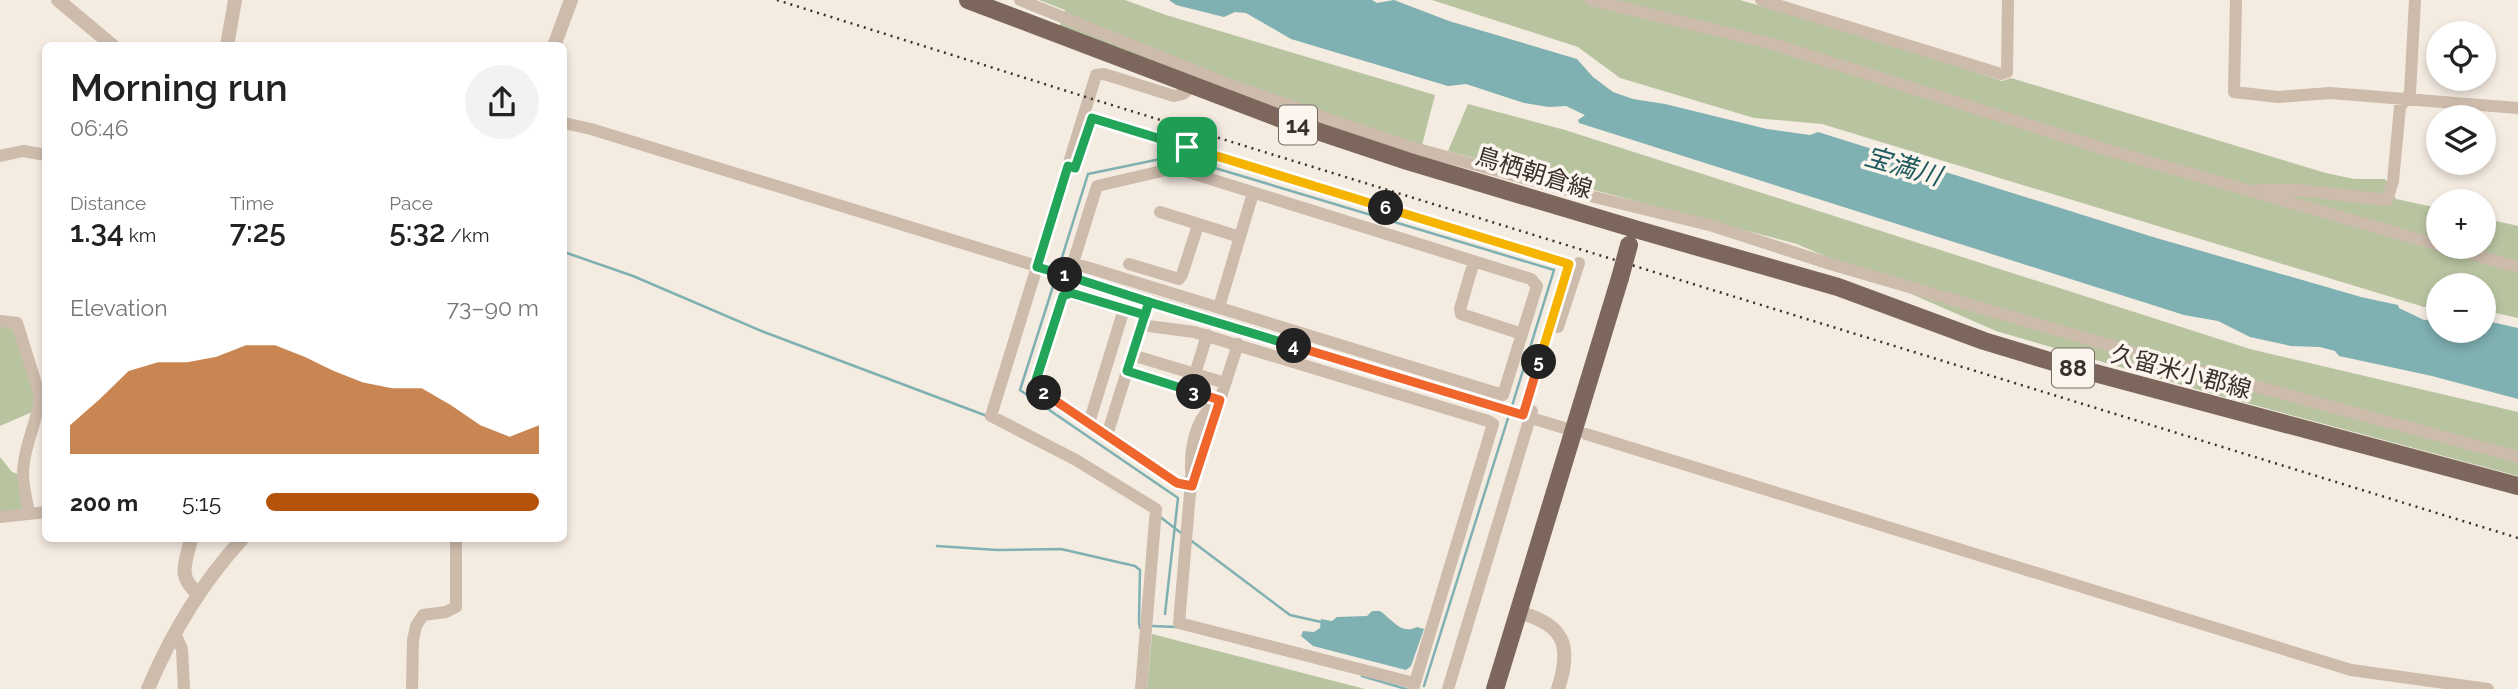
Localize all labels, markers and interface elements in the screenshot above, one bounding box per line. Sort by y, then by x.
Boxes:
map controls [2426,21,2496,343]
button: locate [2426,21,2496,91]
text: Morning run [70,65,288,110]
button: share [465,65,539,139]
button: layers [2426,105,2496,175]
road number: 14 [1279,106,1317,144]
text: 06:46 [70,114,129,141]
pin [1157,117,1217,177]
icon: arrive [1168,128,1206,166]
street label: 鳥栖朝倉線 [1473,141,1596,204]
water label: 宝満川 [1861,141,1948,192]
button: + [2426,189,2496,259]
pin: 6 [1368,190,1404,226]
text: Distance [70,192,146,214]
text: Time [230,192,274,214]
text: Pace [389,192,433,214]
text: 6 [1380,196,1391,218]
text: 1.34 [70,214,124,249]
text: 7:25 [230,214,286,249]
text: 5:32 [389,214,446,249]
text: km [124,224,156,246]
text: /km [446,224,489,246]
pin: 1 [1048,258,1082,292]
text: 1 [1060,263,1069,285]
button: − [2426,273,2496,343]
text: Elevation [70,294,168,321]
text: 73–90 m [447,294,539,321]
pin: 4 [1276,328,1312,364]
text: 4 [1288,334,1299,356]
street label: 久留米小郡線 [2108,339,2254,404]
pin: 5 [1522,344,1556,380]
road number: 88 [2052,348,2094,388]
text: 5 [1533,350,1544,372]
pin: 3 [1176,374,1212,410]
pin: 2 [1026,376,1062,410]
text: 3 [1188,380,1199,402]
text: 2 [1038,381,1049,403]
text: 200 m [70,489,138,516]
text: 5:15 [182,489,221,516]

